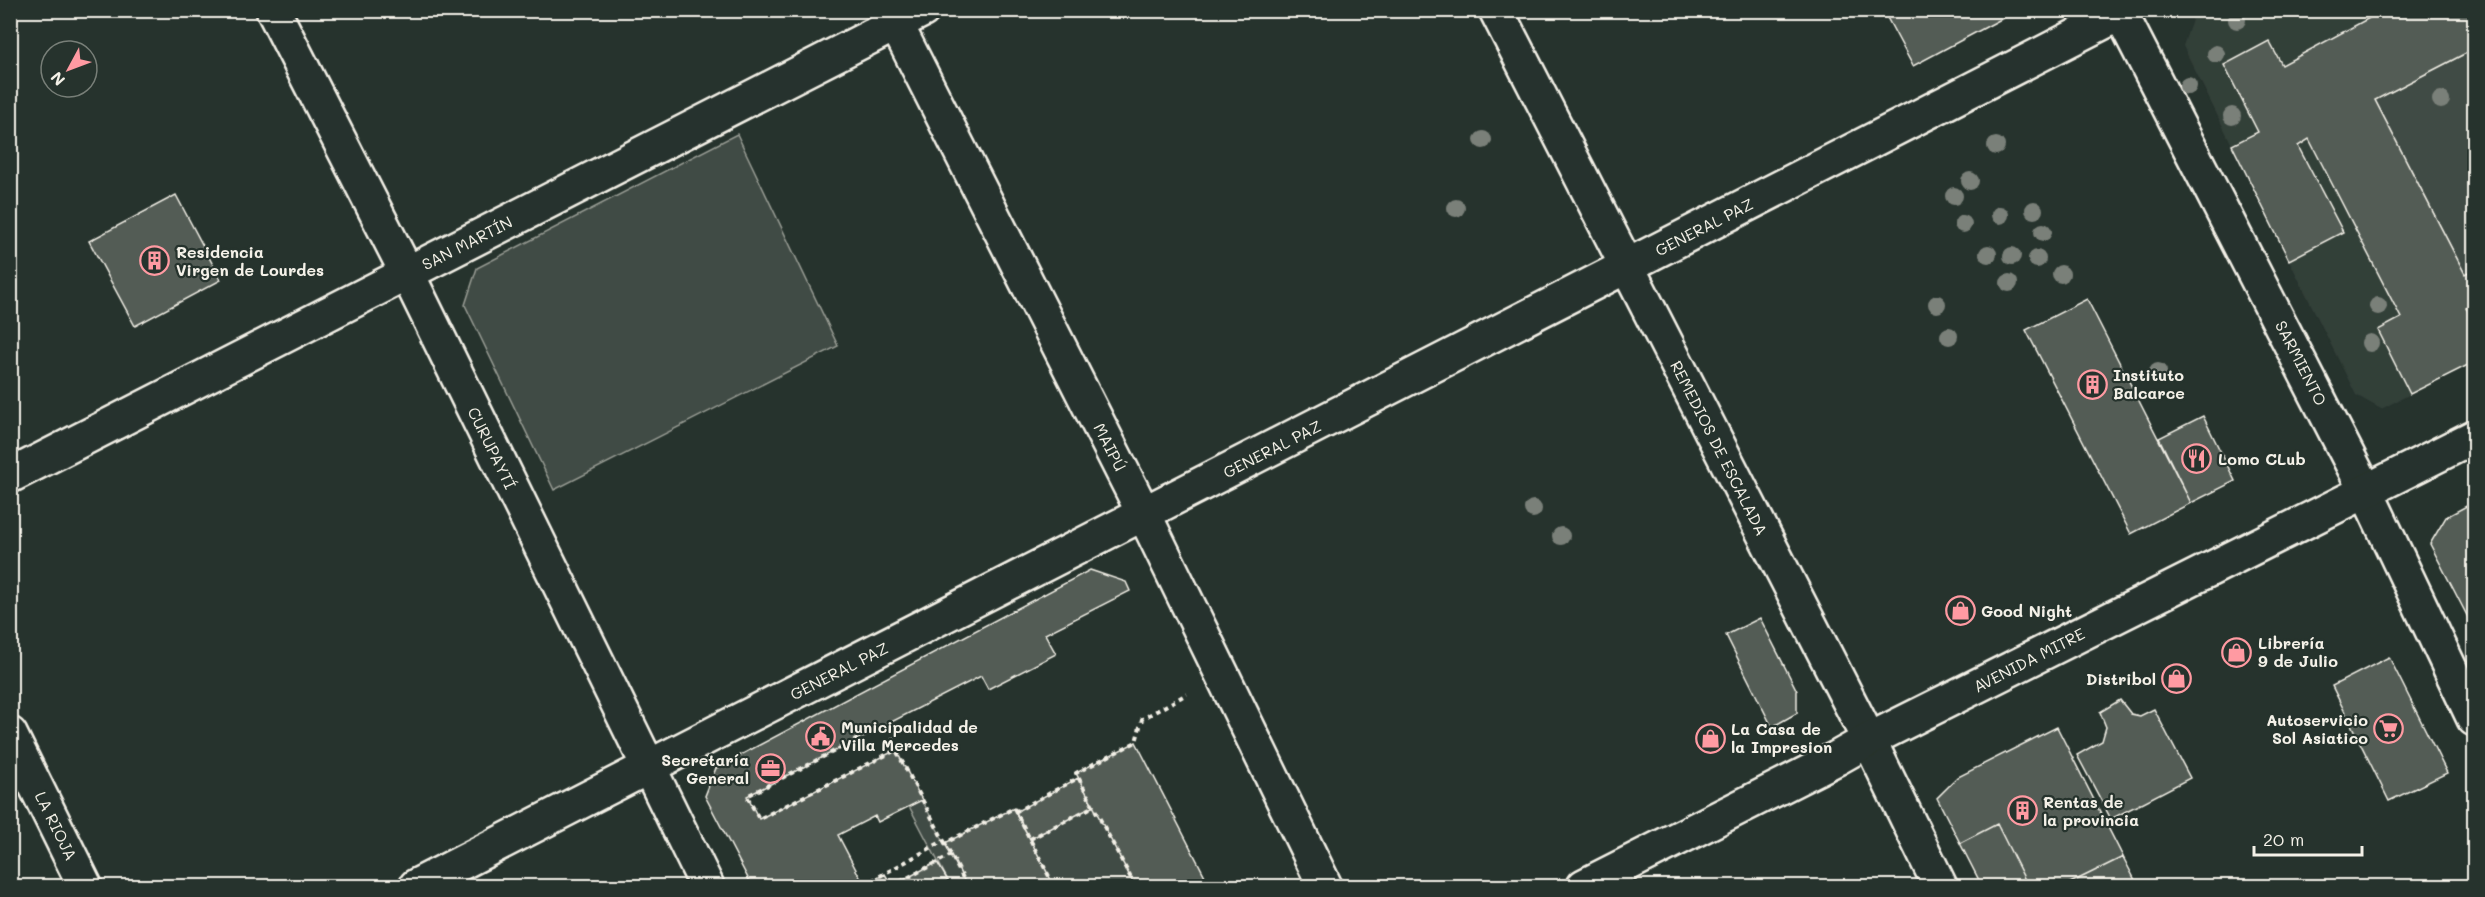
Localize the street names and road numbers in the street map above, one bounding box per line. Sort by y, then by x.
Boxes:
street label: GENERAL PAZ [1651,193,1757,260]
street label: SAN MARTÍN [418,211,516,274]
street label: SARMIENTO [2271,317,2332,409]
street label: REMEDIOS DE ESCALADA [1666,357,1773,539]
street label: CURUPAYTÍ [464,403,521,492]
street label: GENERAL PAZ [1219,415,1325,482]
street label: MAIPÚ [1089,419,1131,474]
street label: AVENIDA MITRE [1970,622,2088,697]
street label: GENERAL PAZ [786,637,892,704]
street label: LA RIOJA [31,788,82,864]

